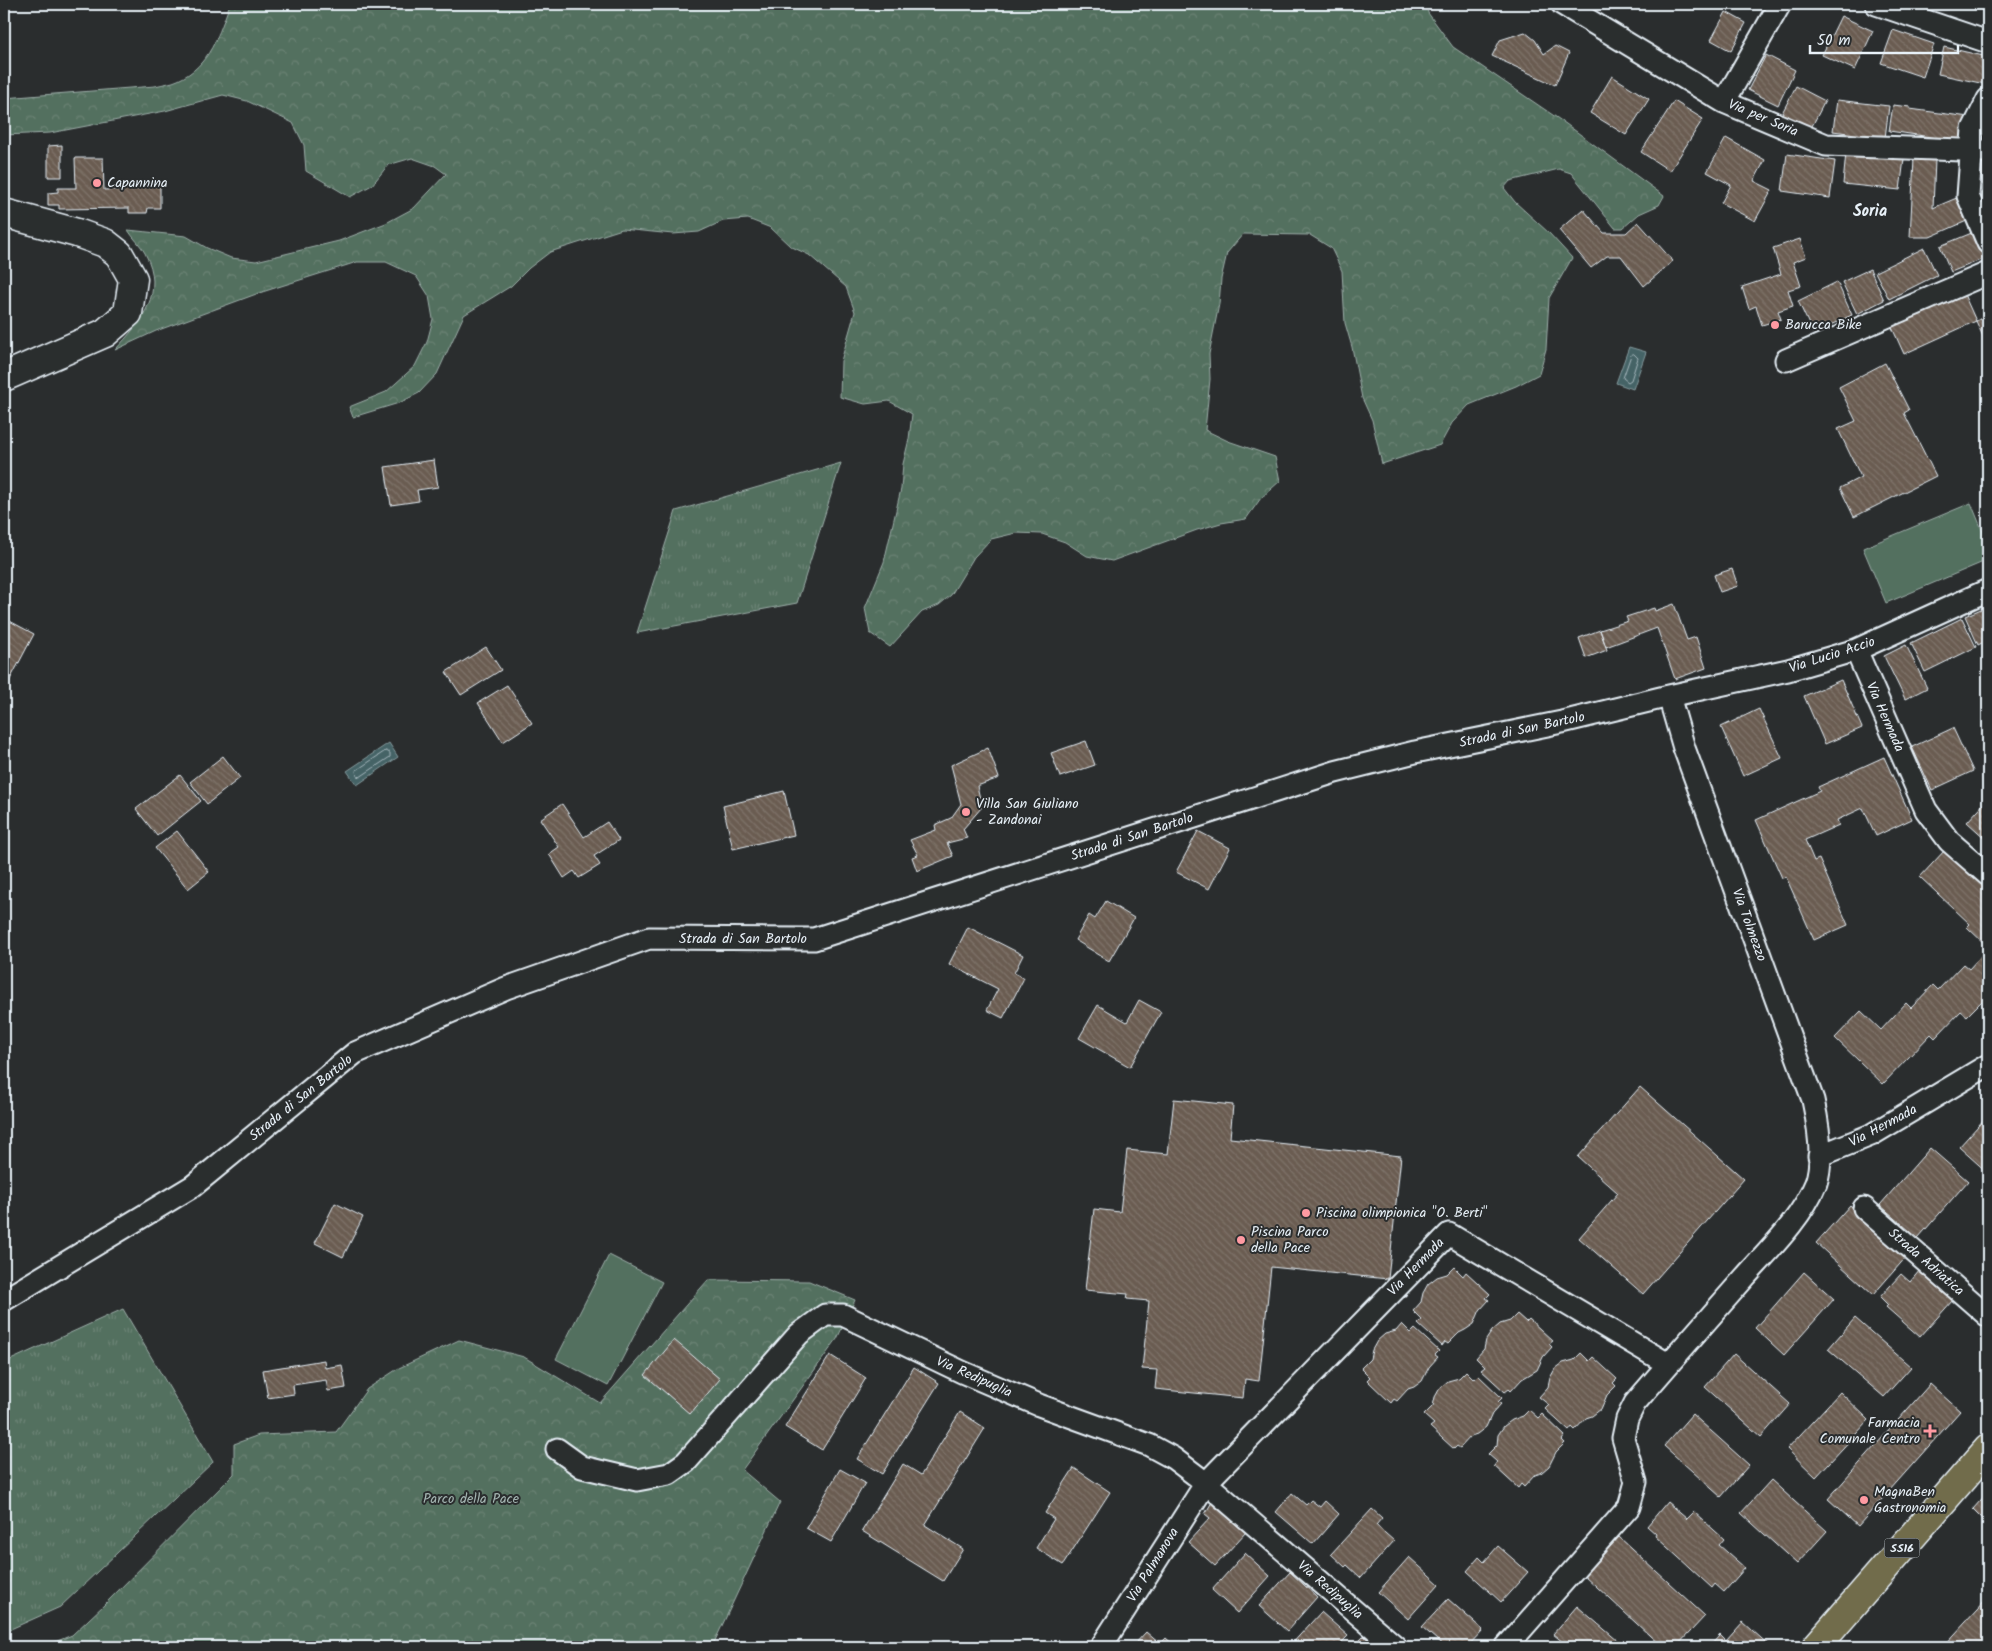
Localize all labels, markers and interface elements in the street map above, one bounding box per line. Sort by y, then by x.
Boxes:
scale bar [1810,22,1957,54]
text: 50 m [1817,29,1851,53]
street label: Via per Soria [1724,93,1802,143]
place label: Capannina [107,172,168,194]
marker: Capannina [91,177,103,189]
district label: Soria [1853,199,1887,224]
place label: Barucca Bike [1785,314,1862,336]
marker: Barucca Bike [1769,319,1781,331]
street label: Via Lucio Accio [1786,631,1878,679]
street label: Via Hermada [1860,678,1910,756]
street label: Strada di San Bartolo [1457,706,1587,754]
place label: Villa San Giuliano - Zandonai [976,793,1079,831]
marker: Villa San Giuliano - Zandonai [960,806,972,818]
street label: Strada di San Bartolo [1068,807,1196,867]
street label: Via Tolmezzo [1726,885,1772,965]
street label: Strada di San Bartolo [679,928,807,950]
street label: Strada di San Bartolo [244,1049,358,1147]
street label: Via Hermada [1845,1099,1921,1153]
place label: Piscina olimpionica "O. Berti" [1316,1202,1488,1224]
marker: Piscina olimpionica "O. Berti" [1300,1207,1312,1219]
place label: Piscina Parco della Pace [1251,1221,1328,1259]
street label: Strada Adriatica [1883,1223,1969,1301]
street label: Via Hermada [1382,1233,1450,1301]
marker: Piscina Parco della Pace [1235,1234,1247,1246]
street label: Via Redipuglia [932,1350,1016,1404]
place label: Farmacia Comunale Centro [1819,1412,1920,1450]
marker: Farmacia Comunale Centro [1924,1425,1936,1437]
place label: MagnaBen Gastronomia [1874,1481,1946,1519]
park label: Parco della Pace [423,1488,520,1510]
marker: MagnaBen Gastronomia [1858,1494,1870,1506]
street label: Via Palmanova [1121,1523,1185,1607]
road number: SS16 [1884,1539,1920,1558]
street label: Via Redipuglia [1292,1555,1368,1625]

